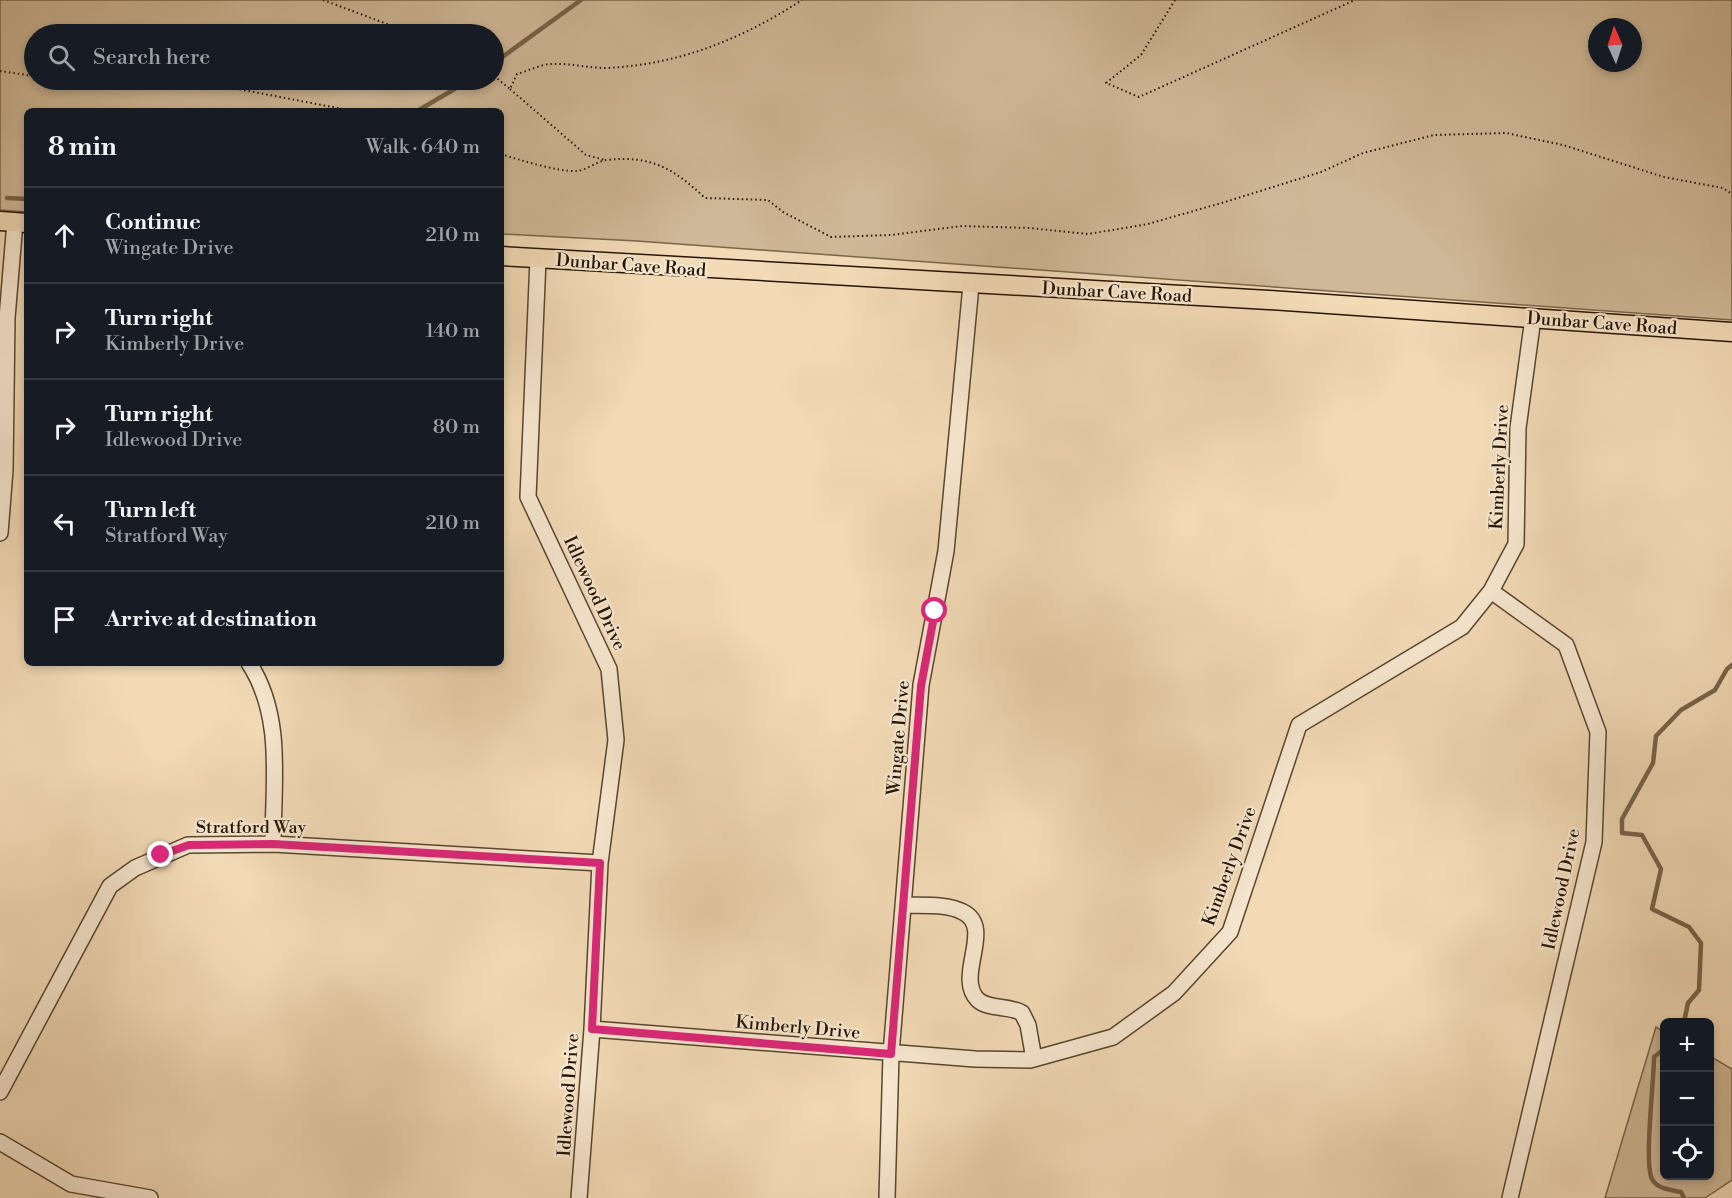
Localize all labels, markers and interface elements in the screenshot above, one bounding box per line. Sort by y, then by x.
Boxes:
north arrow [1588,18,1642,72]
search box [24,24,504,90]
icon: search [45,41,78,74]
text: Search here [93,44,210,71]
text: 8 min [48,131,117,163]
text: Walk · 640 m [366,135,480,160]
text: Continue [105,209,201,236]
icon: ahead [48,219,81,252]
text: 210 m [425,223,480,248]
text: Wingate Drive [105,236,233,261]
street label: Dunbar Cave Road [555,249,708,282]
street label: Dunbar Cave Road [1041,277,1193,308]
text: Turn right [105,305,213,332]
street label: Dunbar Cave Road [1526,307,1679,340]
icon: right [48,315,81,348]
text: 140 m [425,319,480,344]
text: Kimberly Drive [105,332,244,357]
text: Turn right [105,401,213,428]
street label: Kimberly Drive [1485,404,1514,530]
icon: right [48,411,81,444]
text: 80 m [433,415,480,440]
text: Idlewood Drive [105,428,242,453]
text: Turn left [105,497,196,524]
icon: left [48,507,81,540]
text: 210 m [425,511,480,536]
text: Stratford Way [105,524,228,549]
street label: Idlewood Drive [558,532,631,654]
route start [921,597,947,623]
icon: arrive [48,603,81,636]
text: Arrive at destination [105,606,317,633]
street label: Wingate Drive [882,679,915,798]
street label: Kimberly Drive [1197,803,1262,929]
street label: Stratford Way [196,816,307,839]
street label: Idlewood Drive [1537,826,1586,952]
route end [147,841,173,867]
street label: Kimberly Drive [735,1011,861,1044]
map controls [1660,1018,1714,1180]
button: + [1660,1018,1714,1072]
street label: Idlewood Drive [553,1033,584,1158]
button: − [1660,1072,1714,1126]
button: locate [1660,1126,1714,1180]

